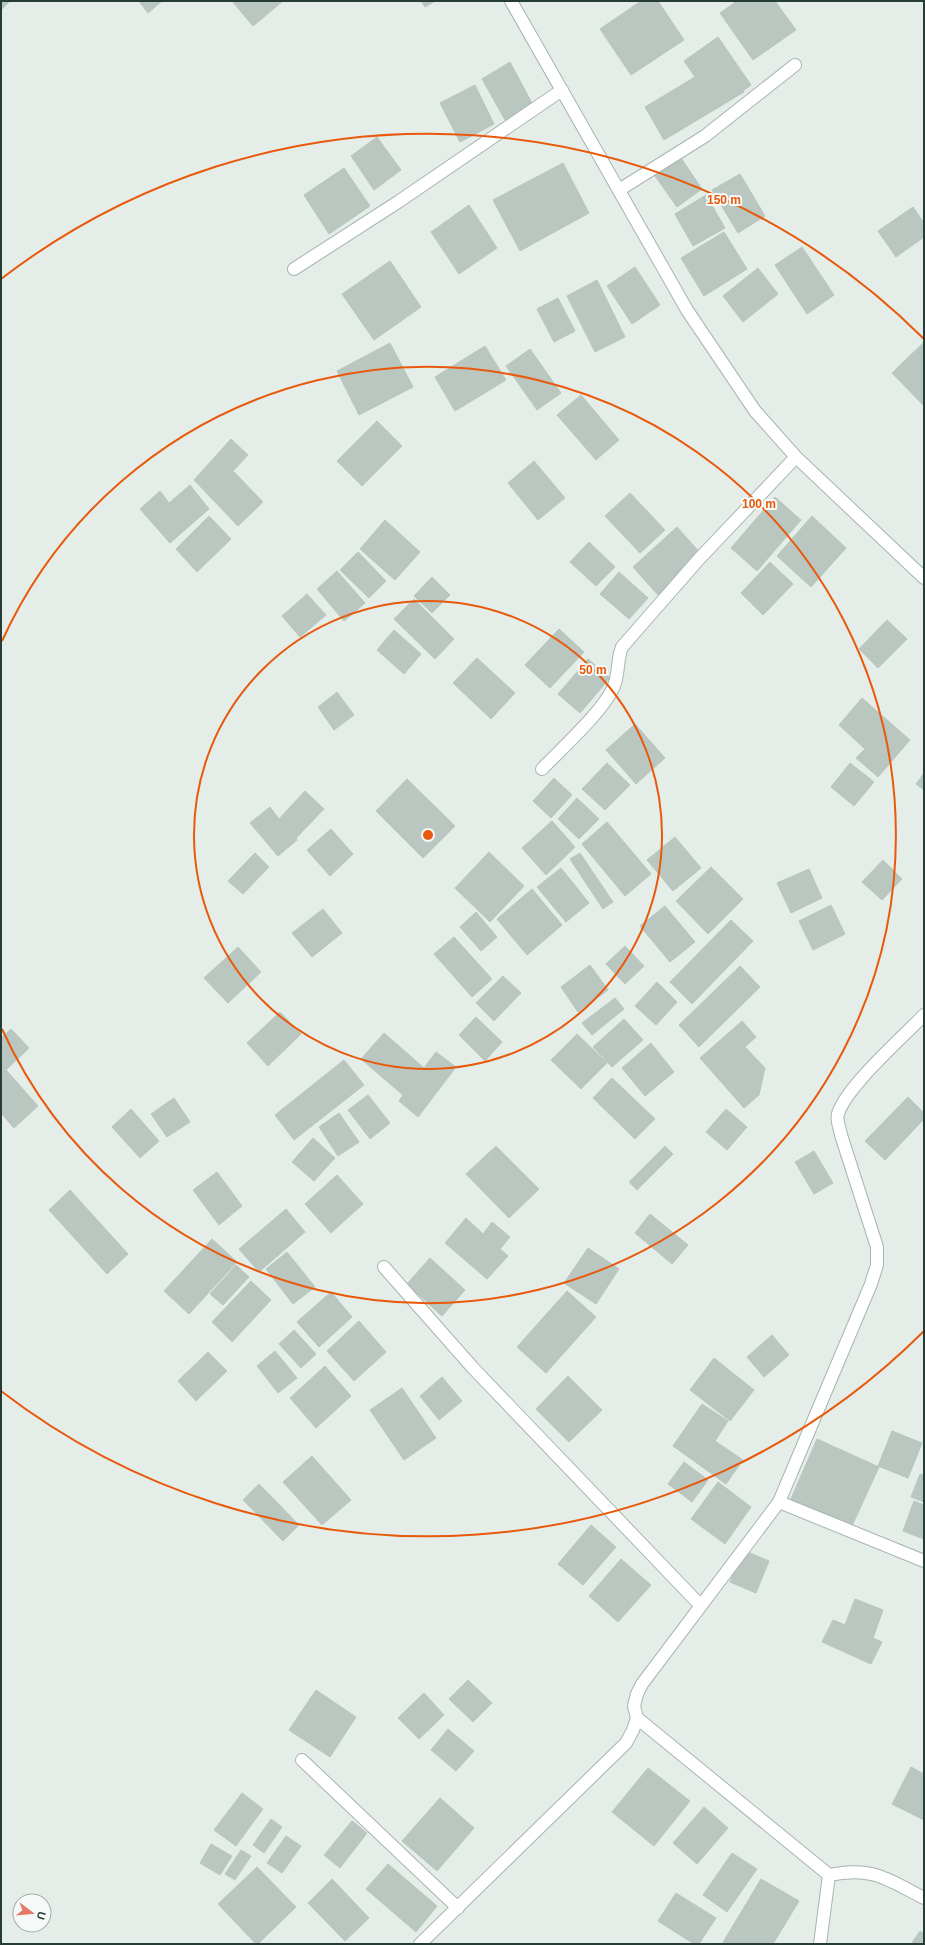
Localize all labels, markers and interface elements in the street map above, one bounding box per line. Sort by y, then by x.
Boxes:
text: 150 m [707,193,741,207]
text: 100 m [742,497,776,511]
text: 50 m [579,663,607,677]
centre of rings [421,828,435,842]
north arrow [12,1893,52,1933]
text: U [35,1910,48,1921]

